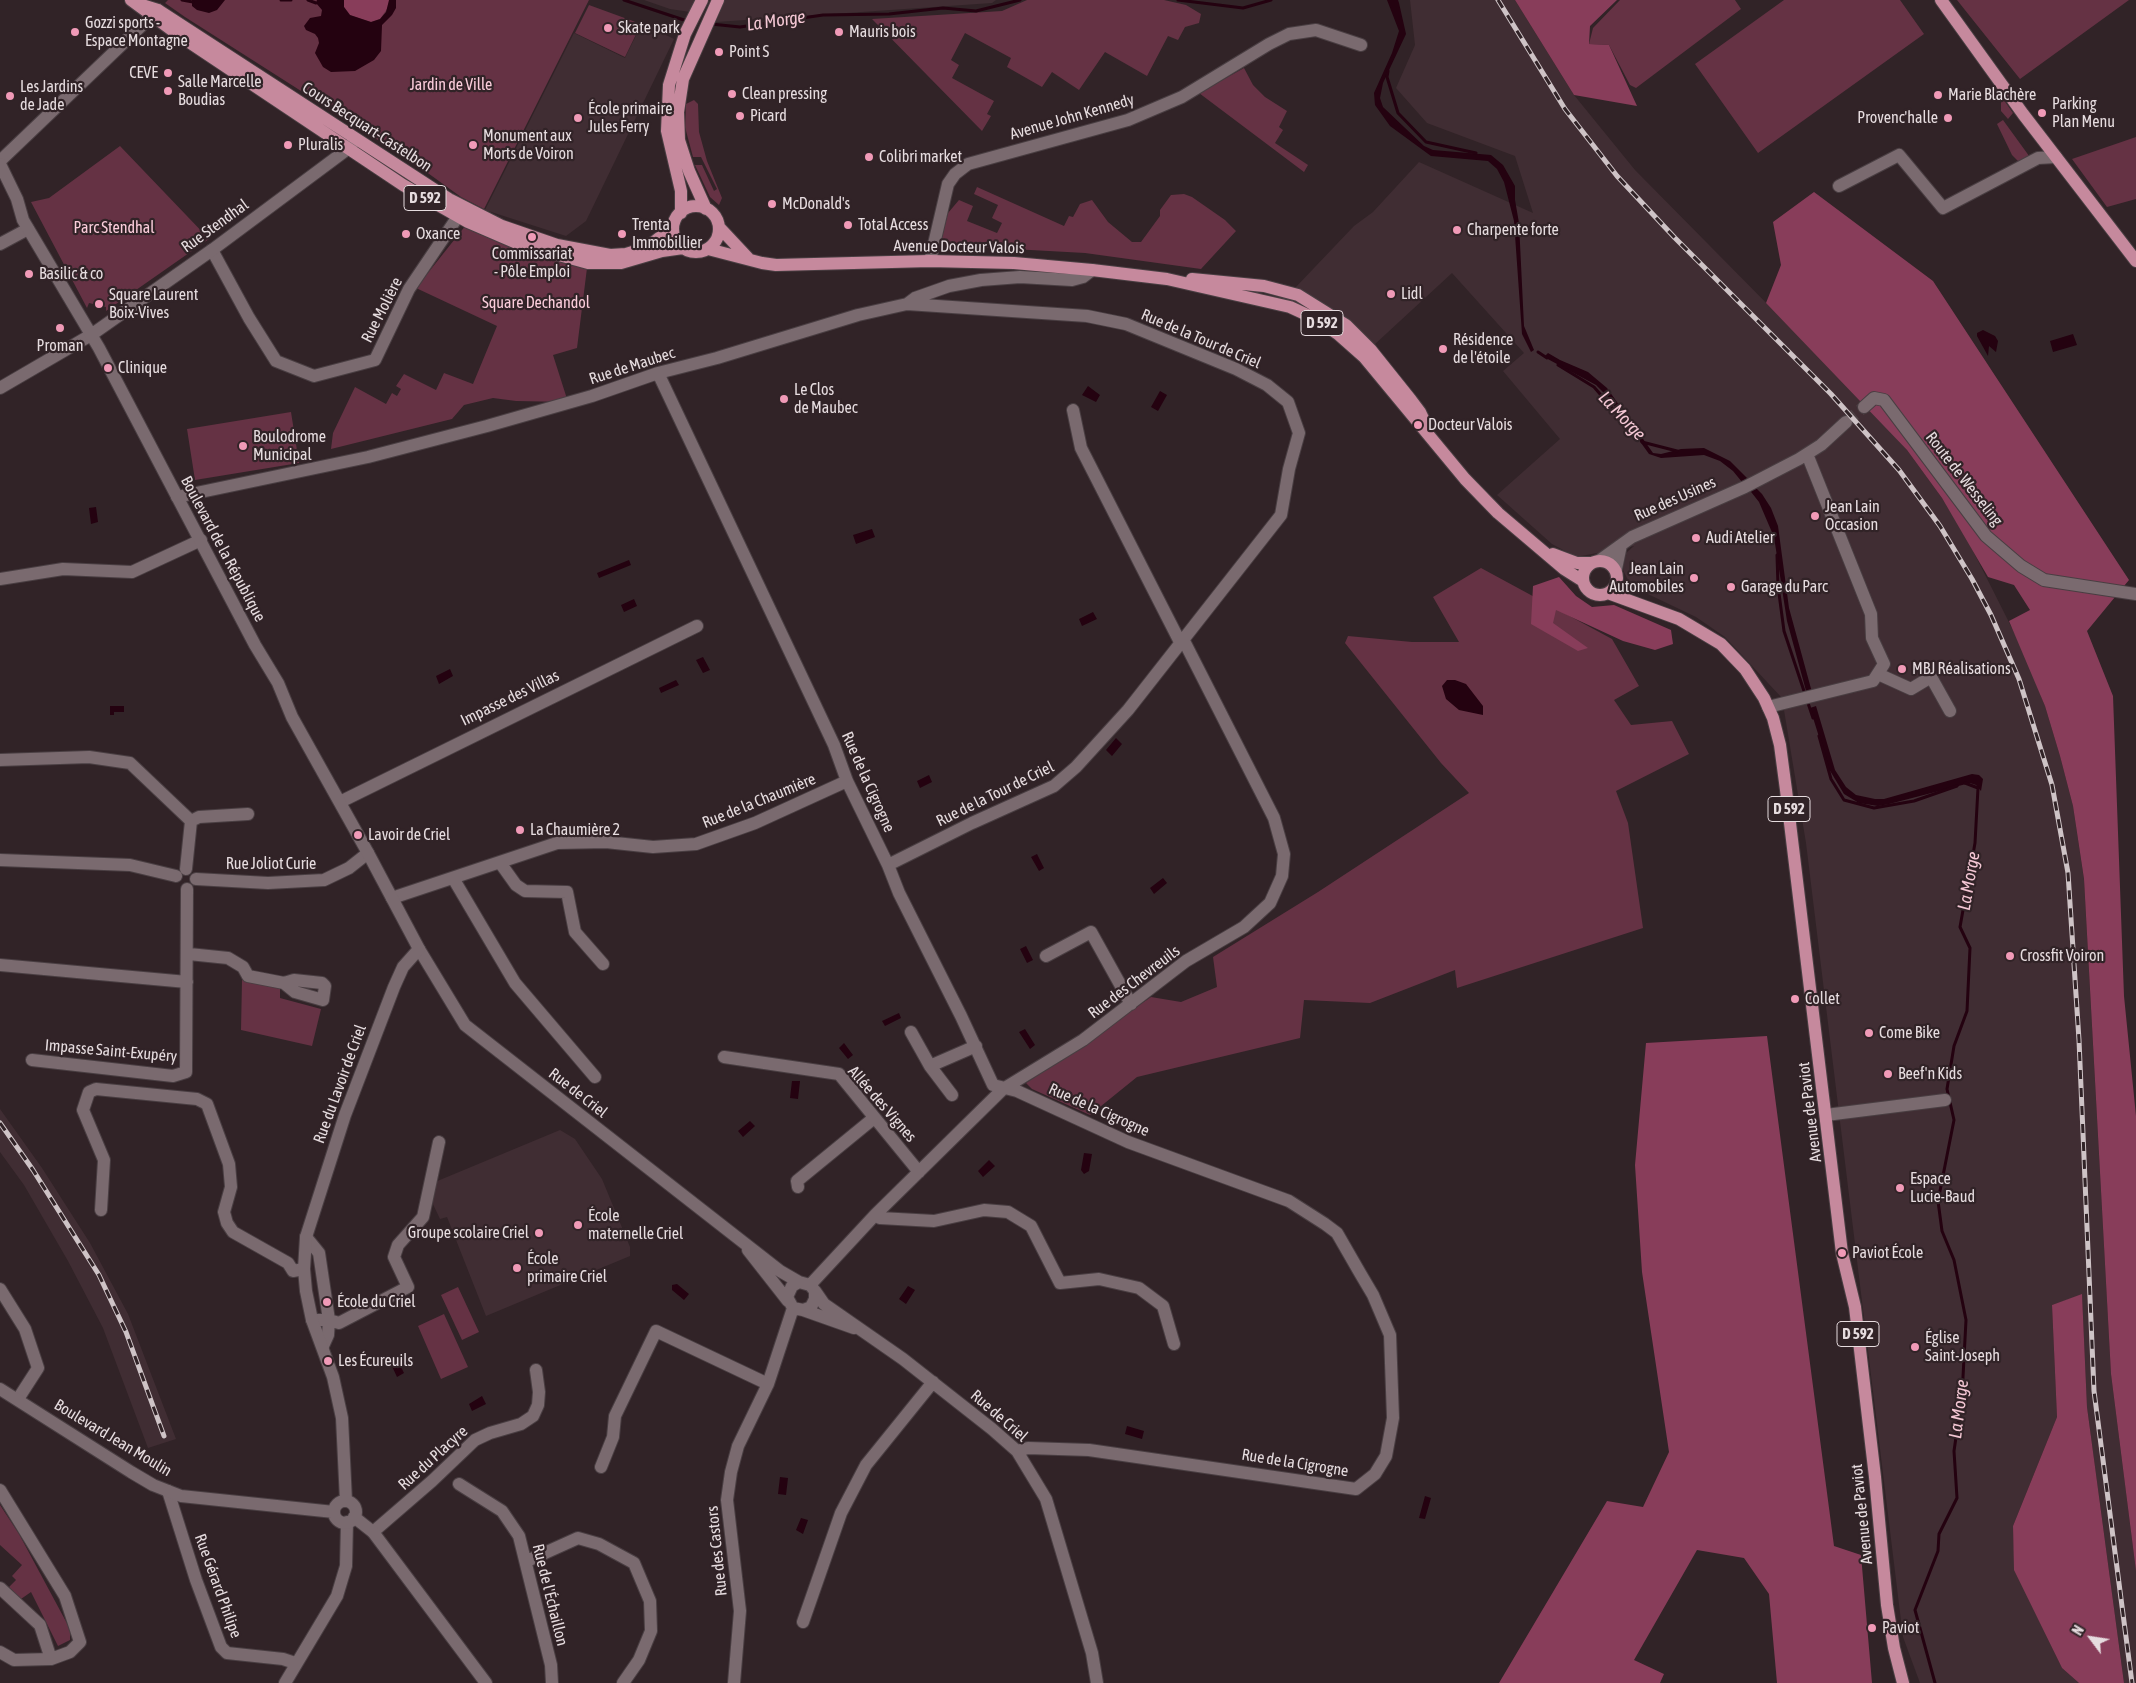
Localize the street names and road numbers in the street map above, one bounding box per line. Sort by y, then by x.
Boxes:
street label: Cours Becquart-Castelbon [299,78,435,176]
street label: Avenue John Kennedy [1008,90,1136,144]
road number: D 592 [404,186,446,210]
street label: Rue Stendhal [178,195,252,257]
street label: Avenue Docteur Valois [893,236,1025,258]
street label: Rue Molière [357,274,407,346]
street label: Rue de la Tour de Criel [1138,305,1264,373]
road number: D 592 [1301,310,1343,336]
street label: Rue de Maubec [587,343,677,389]
street label: Route de Wesseling [1921,428,2007,530]
street label: Rue des Usines [1631,472,1719,526]
street label: Boulevard de la République [177,473,269,625]
street label: Impasse des Villas [458,666,562,730]
street label: Rue de la Cigrogne [837,729,899,835]
street label: Rue de la Tour de Criel [933,757,1057,831]
street label: Rue de la Chaumière [699,769,819,833]
road number: D 592 [1768,796,1810,822]
street label: Rue Joliot Curie [226,854,316,874]
street label: Rue des Chevreuils [1084,941,1184,1023]
street label: Rue du Lavoir de Criel [310,1022,370,1146]
street label: Impasse Saint-Exupéry [44,1036,178,1066]
street label: Avenue de Paviot [1794,1061,1826,1163]
street label: Allée des Vignes [844,1062,920,1146]
street label: Rue de Criel [545,1064,611,1122]
street label: Rue de la Cigrogne [1046,1079,1152,1141]
road number: D 592 [1837,1322,1879,1346]
street label: Rue de Criel [967,1386,1031,1446]
street label: Boulevard Jean Moulin [51,1395,175,1481]
street label: Rue du Placyre [394,1422,472,1494]
street label: Rue de la Cigrogne [1240,1445,1350,1481]
street label: Avenue de Paviot [1847,1463,1877,1565]
street label: Rue des Castors [703,1505,731,1597]
street label: Rue Gérard Philipe [190,1531,246,1641]
street label: Rue de l'Échaillon [528,1542,572,1648]

